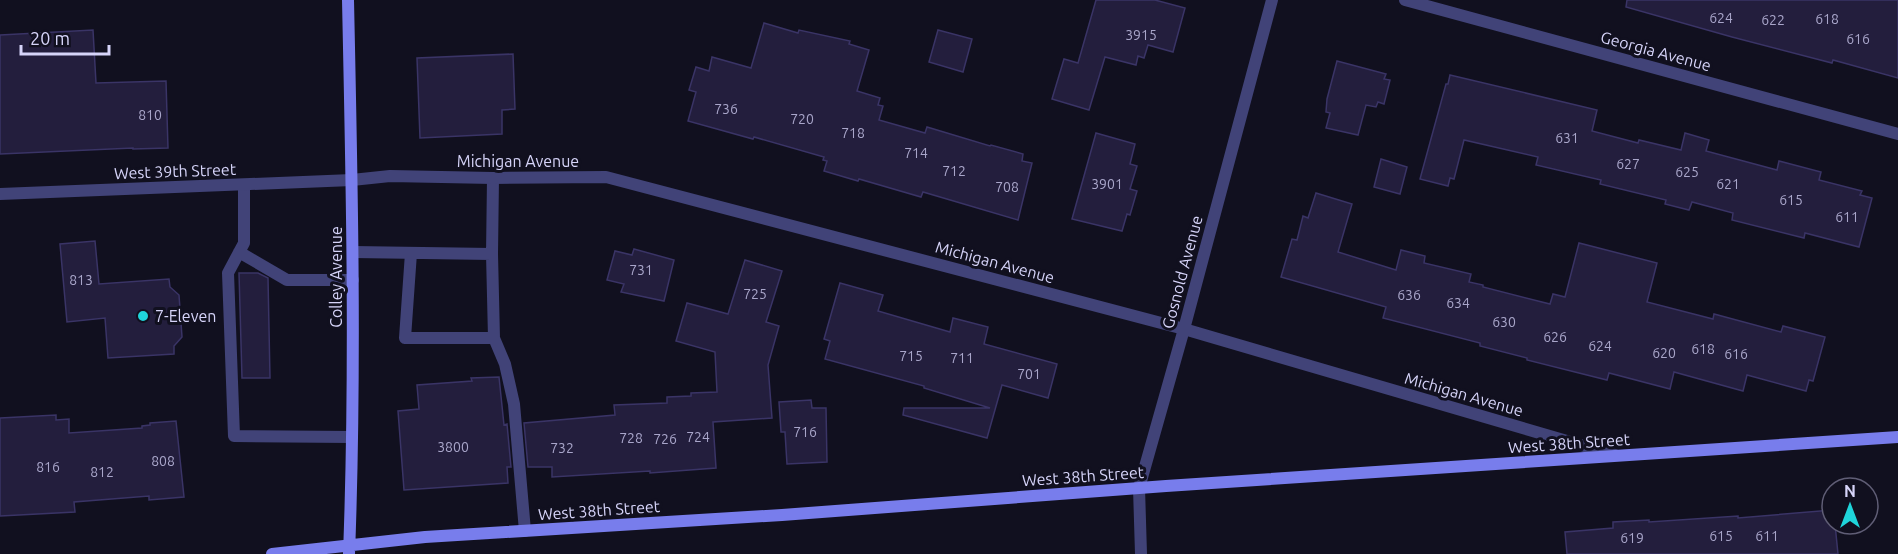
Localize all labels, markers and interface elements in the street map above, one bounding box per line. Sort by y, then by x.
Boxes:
house number: 624 [1709,10,1733,26]
house number: 618 [1815,11,1839,27]
house number: 622 [1761,12,1785,28]
scale bar [21,18,110,56]
house number: 3915 [1125,27,1157,43]
text: 20 m [30,28,70,48]
street label: Georgia Avenue [1599,28,1713,74]
house number: 616 [1846,31,1870,47]
house number: 736 [714,101,738,117]
house number: 810 [138,107,162,123]
house number: 720 [790,111,814,127]
house number: 718 [841,125,865,141]
house number: 631 [1555,130,1579,146]
house number: 714 [904,145,928,161]
street label: Michigan Avenue [457,152,579,170]
house number: 627 [1616,156,1640,172]
street label: West 39th Street [114,160,237,182]
house number: 712 [942,163,966,179]
house number: 625 [1675,164,1699,180]
house number: 3901 [1091,176,1123,192]
house number: 621 [1716,176,1740,192]
house number: 708 [995,179,1019,195]
house number: 615 [1779,192,1803,208]
house number: 611 [1835,209,1859,225]
street label: Gosnold Avenue [1158,213,1206,331]
street label: Colley Avenue [327,226,345,328]
street label: Michigan Avenue [934,237,1056,287]
house number: 731 [629,262,653,278]
house number: 813 [69,272,93,288]
house number: 725 [743,286,767,302]
house number: 636 [1397,287,1421,303]
house number: 634 [1446,295,1470,311]
place label: 7-Eleven [155,307,216,325]
marker: 7-Eleven [136,309,150,323]
house number: 630 [1492,314,1516,330]
house number: 626 [1543,329,1567,345]
house number: 624 [1588,338,1612,354]
house number: 618 [1691,341,1715,357]
house number: 620 [1652,345,1676,361]
house number: 616 [1724,346,1748,362]
house number: 715 [899,348,923,364]
house number: 711 [950,350,974,366]
house number: 701 [1017,366,1041,382]
street label: Michigan Avenue [1403,368,1525,420]
house number: 716 [793,424,817,440]
house number: 724 [686,429,710,445]
house number: 728 [619,430,643,446]
street label: West 38th Street [1507,430,1631,456]
house number: 726 [653,431,677,447]
house number: 3800 [437,439,469,455]
house number: 732 [550,440,574,456]
house number: 808 [151,453,175,469]
house number: 816 [36,459,60,475]
street label: West 38th Street [1021,463,1145,489]
house number: 812 [90,464,114,480]
north arrow [1820,476,1880,536]
text: N [1844,482,1856,500]
street label: West 38th Street [537,497,661,523]
house number: 615 [1709,528,1733,544]
house number: 611 [1755,528,1779,544]
house number: 619 [1620,530,1644,546]

